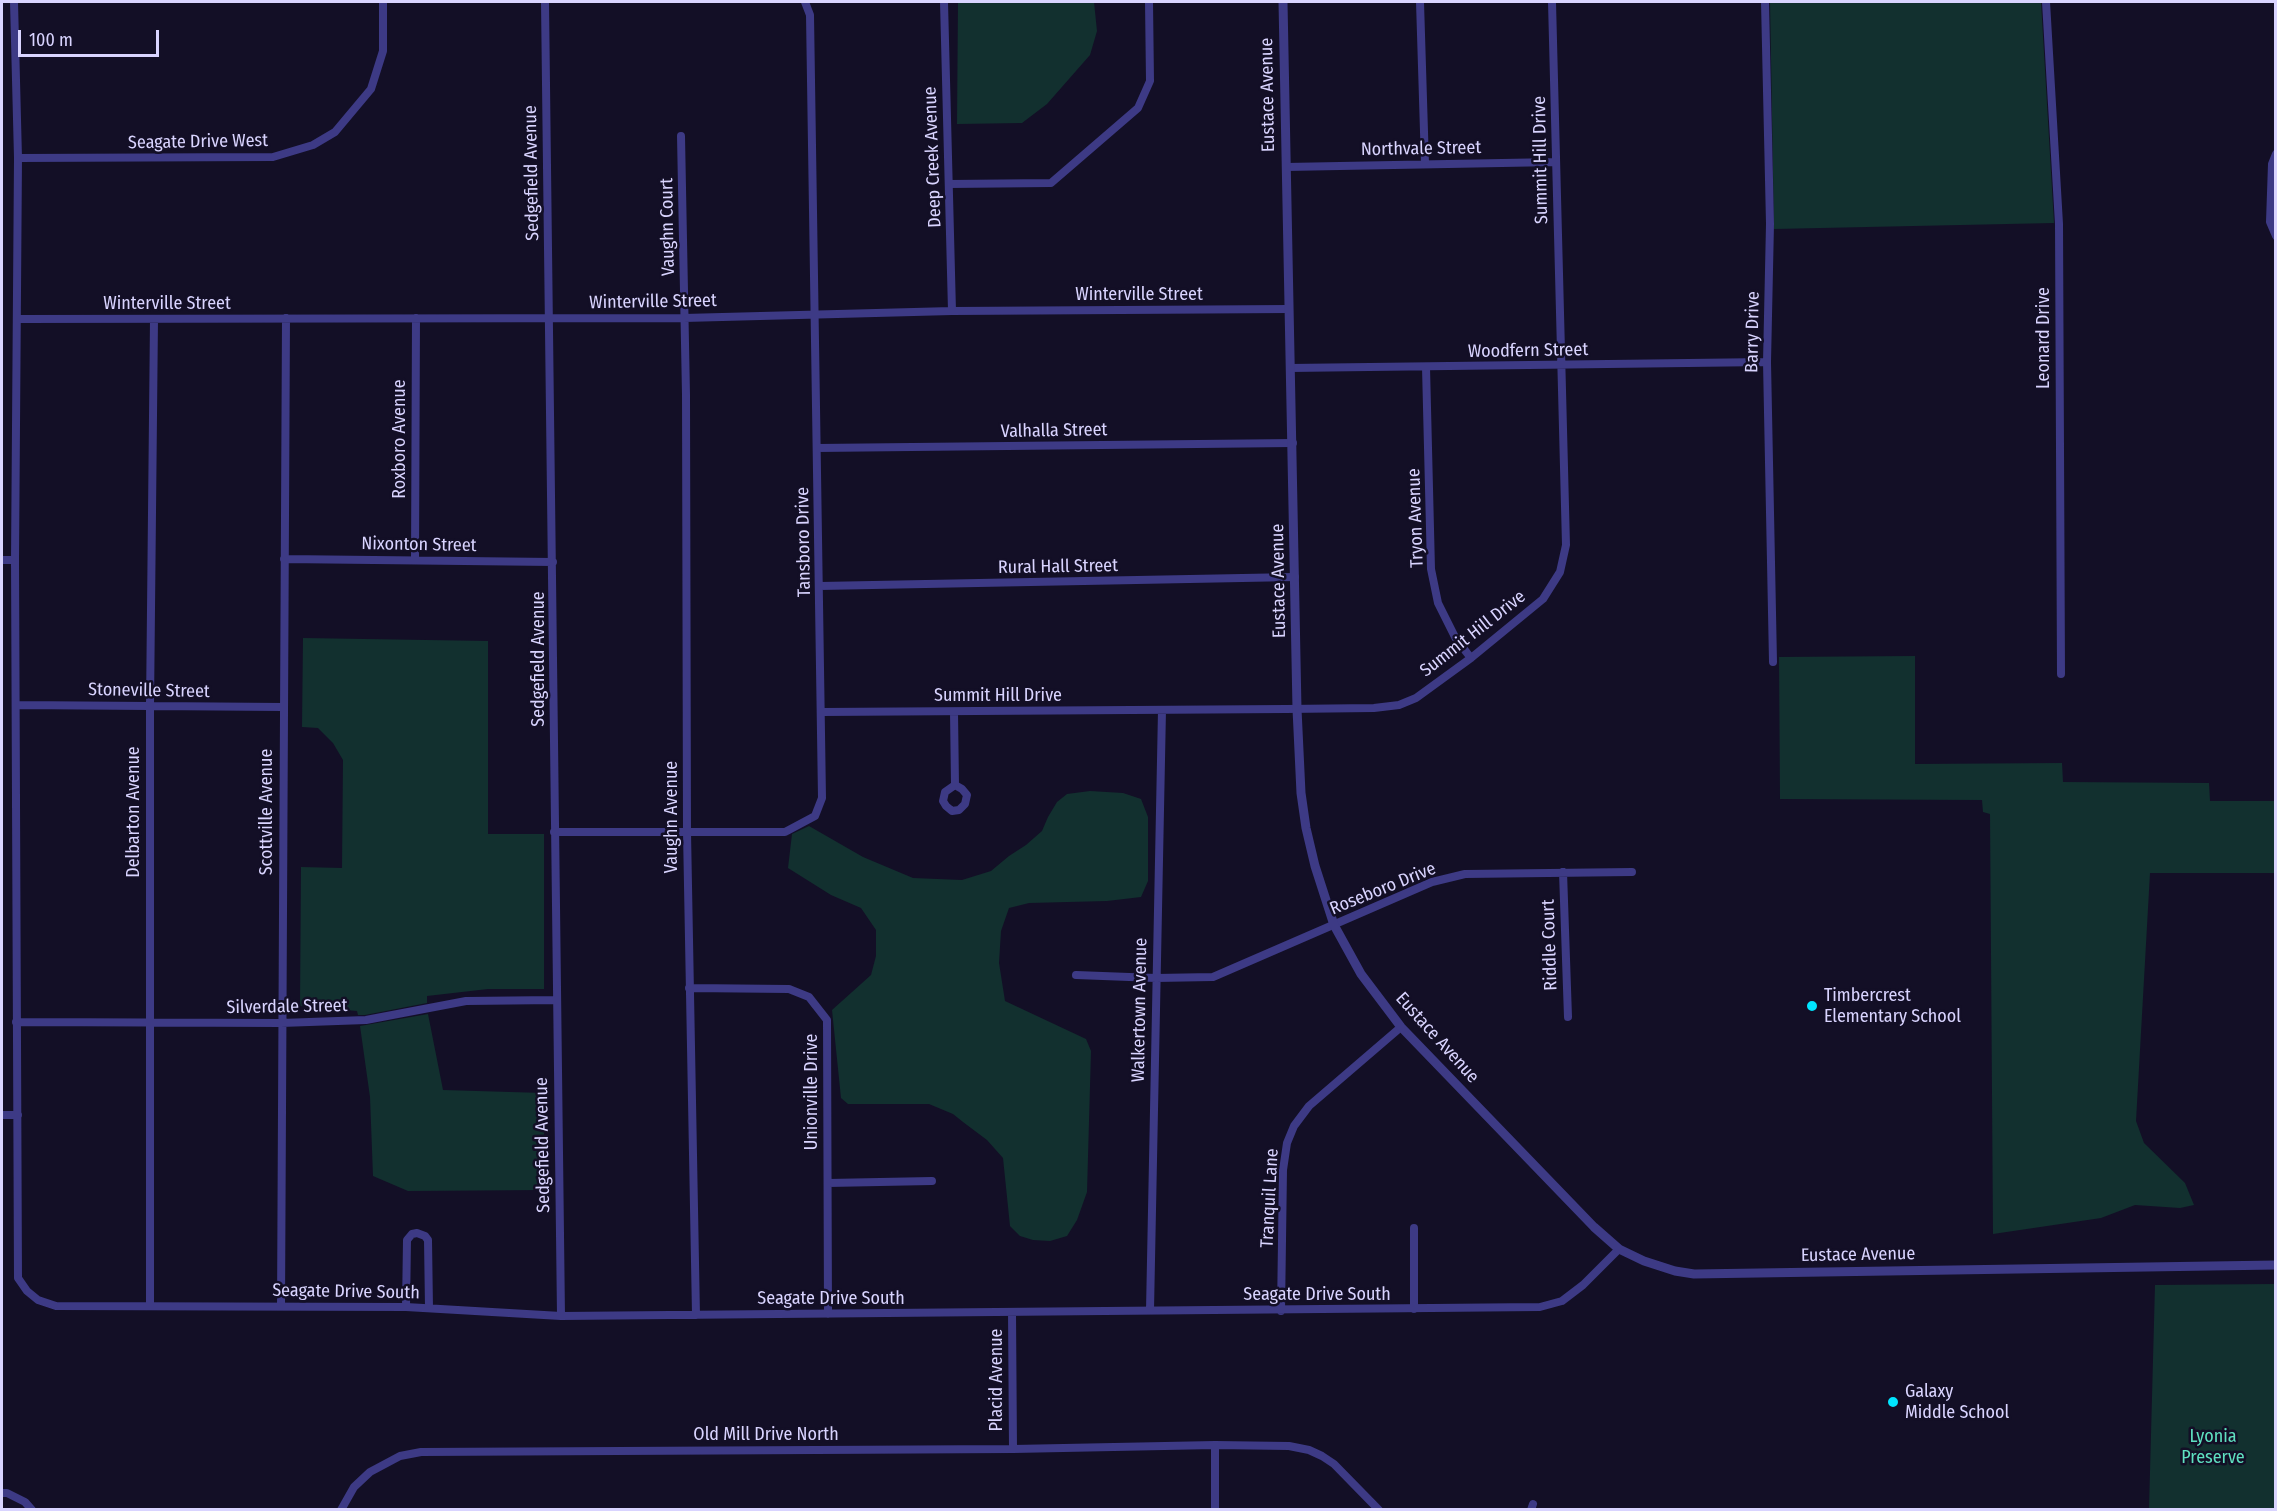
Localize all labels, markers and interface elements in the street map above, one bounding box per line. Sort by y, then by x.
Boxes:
scale bar [21,18,162,56]
text: 100 m [29,29,73,51]
street label: Eustace Avenue [1256,38,1280,152]
street label: Deep Creek Avenue [920,86,946,228]
street label: Summit Hill Drive [1529,96,1553,224]
street label: Sedgefield Avenue [520,105,544,241]
street label: Seagate Drive West [128,130,268,154]
street label: Northvale Street [1361,137,1481,161]
street label: Vaughn Court [656,178,680,276]
street label: Winterville Street [1075,284,1203,306]
street label: Leonard Drive [2033,287,2055,389]
street label: Winterville Street [589,290,717,314]
street label: Barry Drive [1741,291,1765,373]
street label: Winterville Street [103,293,231,315]
street label: Woodfern Street [1468,339,1588,363]
street label: Roxboro Avenue [389,379,411,499]
street label: Valhalla Street [1000,419,1108,443]
street label: Tryon Avenue [1403,468,1429,568]
street label: Tansboro Drive [792,487,816,597]
street label: Eustace Avenue [1267,524,1291,638]
street label: Nixonton Street [361,533,477,557]
street label: Rural Hall Street [998,555,1118,579]
street label: Summit Hill Drive [1416,586,1530,682]
street label: Sedgefield Avenue [528,591,550,727]
street label: Stoneville Street [88,679,210,703]
street label: Summit Hill Drive [934,685,1062,707]
street label: Delbarton Avenue [123,746,145,878]
street label: Scottville Avenue [256,749,278,875]
street label: Vaughn Avenue [661,761,683,873]
street label: Roseboro Drive [1327,858,1439,920]
street label: Riddle Court [1538,899,1562,991]
street label: Walkertown Avenue [1128,938,1152,1082]
place label: Timbercrest Elementary School [1824,985,1961,1028]
street label: Eustace Avenue [1391,988,1483,1088]
street label: Silverdale Street [226,995,348,1019]
marker: Timbercrest Elementary School [1805,999,1819,1013]
street label: Unionville Drive [801,1034,823,1150]
street label: Sedgefield Avenue [531,1077,555,1213]
street label: Tranquil Lane [1257,1148,1283,1248]
street label: Eustace Avenue [1801,1243,1915,1267]
street label: Seagate Drive South [272,1280,420,1304]
street label: Seagate Drive South [1243,1284,1391,1306]
street label: Seagate Drive South [757,1288,905,1310]
street label: Placid Avenue [986,1329,1008,1431]
place label: Galaxy Middle School [1905,1381,2009,1424]
marker: Galaxy Middle School [1886,1395,1900,1409]
street label: Old Mill Drive North [693,1424,839,1446]
park label: Lyonia Preserve [2181,1426,2245,1468]

